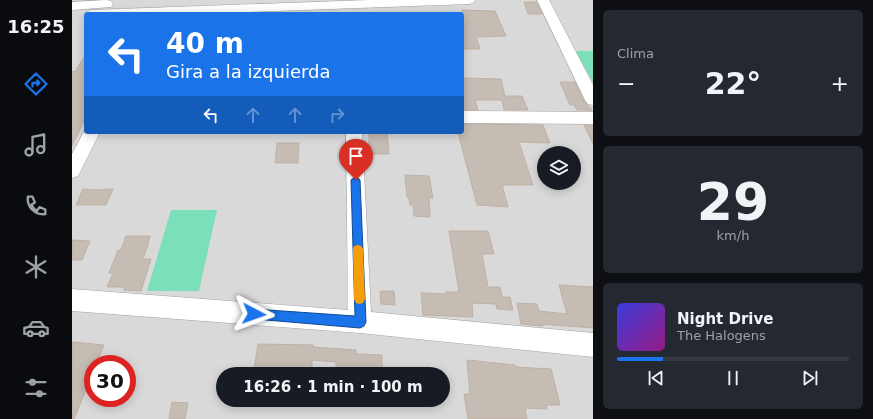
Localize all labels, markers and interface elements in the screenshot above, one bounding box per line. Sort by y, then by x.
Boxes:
text: 16:25 [7,16,65,37]
text: 40 m [166,27,244,60]
icon: left [100,28,152,80]
text: Clima [617,46,654,61]
text: Gira a la izquierda [166,61,331,82]
text: 22° [705,66,761,101]
icon: directions [22,70,50,98]
text: − [617,71,635,96]
text: + [831,71,849,96]
icon: left [200,104,222,126]
icon: ahead [242,104,264,126]
icon: ahead [284,104,306,126]
icon: right [326,104,348,126]
icon: music [22,131,50,159]
pin [339,139,373,180]
icon: arrive [345,145,367,167]
map controls [537,146,581,190]
button: layers [537,146,581,190]
text: 29 [697,172,769,232]
icon: phone [22,192,50,220]
text: km/h [717,228,749,243]
icon: climate [22,253,50,281]
position arrow [233,293,275,335]
text: Night Drive [677,310,773,328]
icon: car [22,314,50,342]
text: The Halogens [677,328,766,343]
speed limit sign: 30 [84,355,136,407]
icon: previous [645,367,667,389]
icon: pause [722,367,744,389]
icon: next [799,367,821,389]
icon: filters [22,374,50,402]
text: 16:26 · 1 min · 100 m [243,378,423,396]

